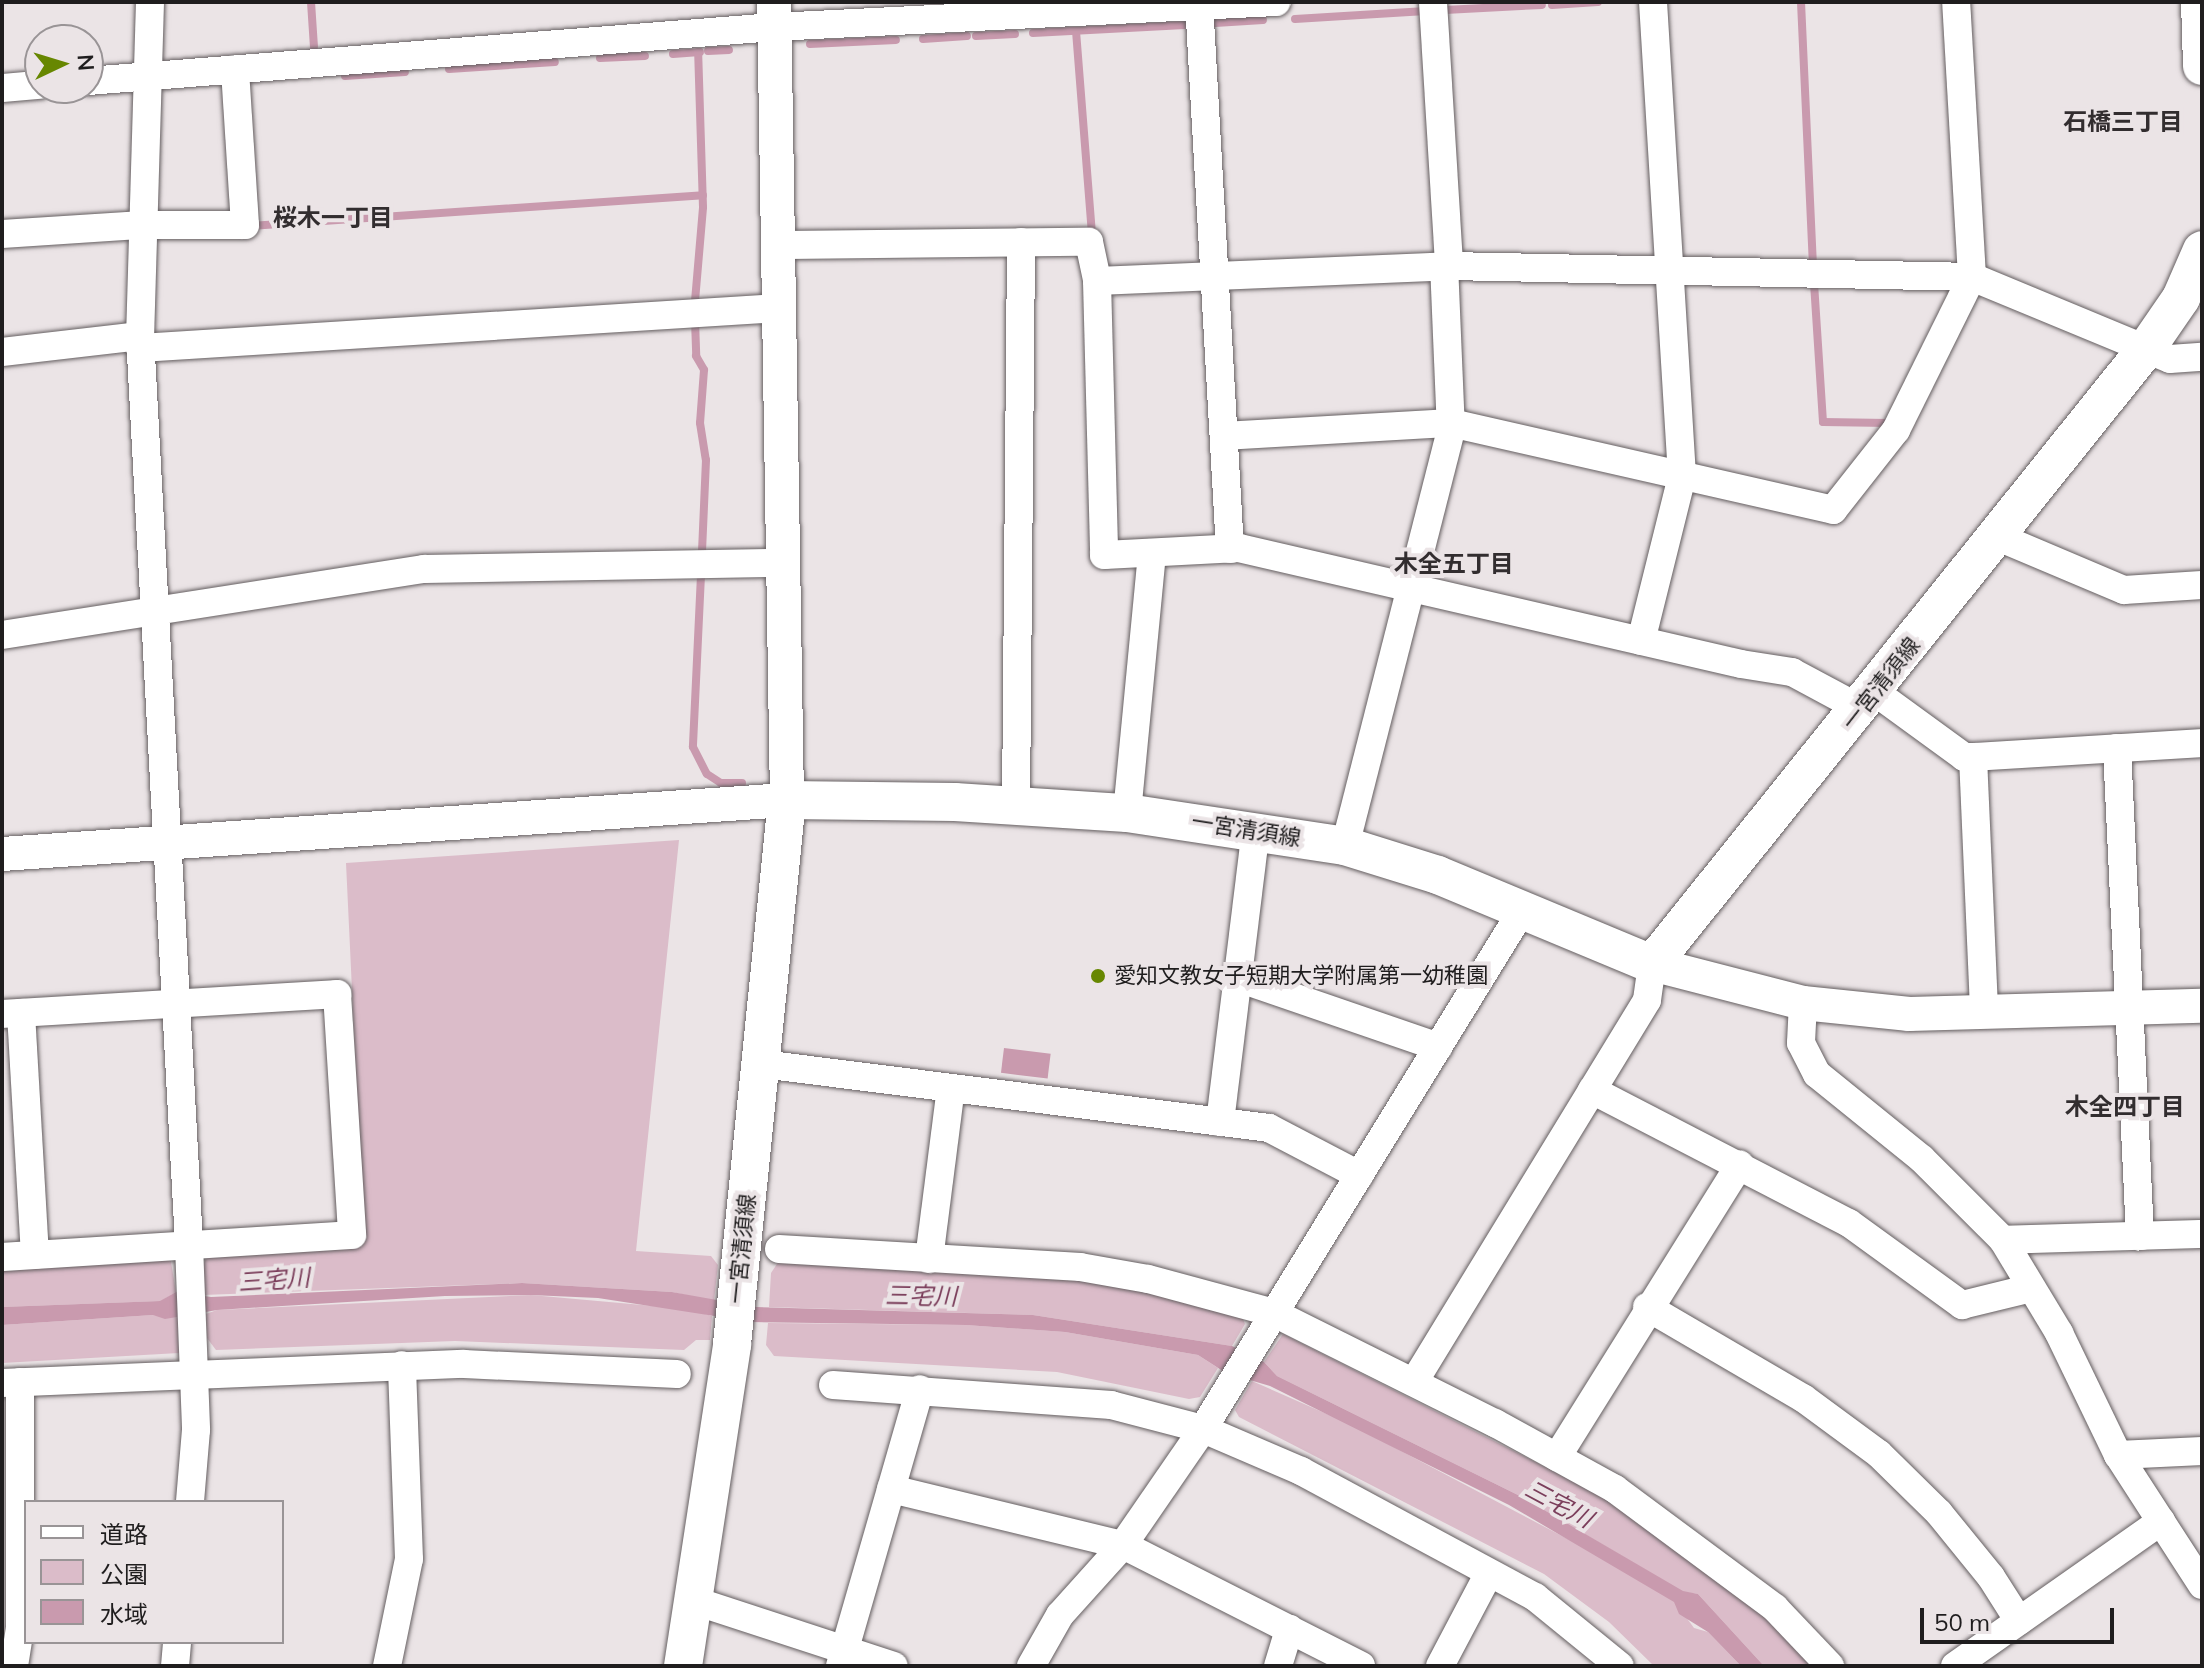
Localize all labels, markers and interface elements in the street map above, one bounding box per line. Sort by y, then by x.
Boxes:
north arrow [24,24,104,104]
text: N [71,53,100,72]
district label: 石橋三丁目 [2063,108,2183,136]
district label: 桜木一丁目 [273,204,393,232]
district label: 木全五丁目 [1394,550,1514,578]
street label: 一宮清須線 [1837,633,1925,735]
street label: 一宮清須線 [1190,808,1302,852]
place label: 愛知文教女子短期大学附属第一幼稚園 [1114,963,1488,989]
marker: 愛知文教女子短期大学附属第一幼稚園 [1089,967,1107,985]
district label: 木全四丁目 [2065,1093,2185,1121]
street label: 一宮清須線 [723,1193,761,1305]
water label: 三宅川 [237,1263,311,1297]
water label: 三宅川 [885,1281,957,1311]
water label: 三宅川 [1520,1474,1598,1534]
legend [24,1500,284,1644]
text: 道路 [100,1519,148,1549]
text: 公園 [100,1559,148,1589]
scale bar [1924,1592,2118,1642]
text: 水域 [100,1599,148,1629]
text: 50 m [1934,1607,1990,1637]

